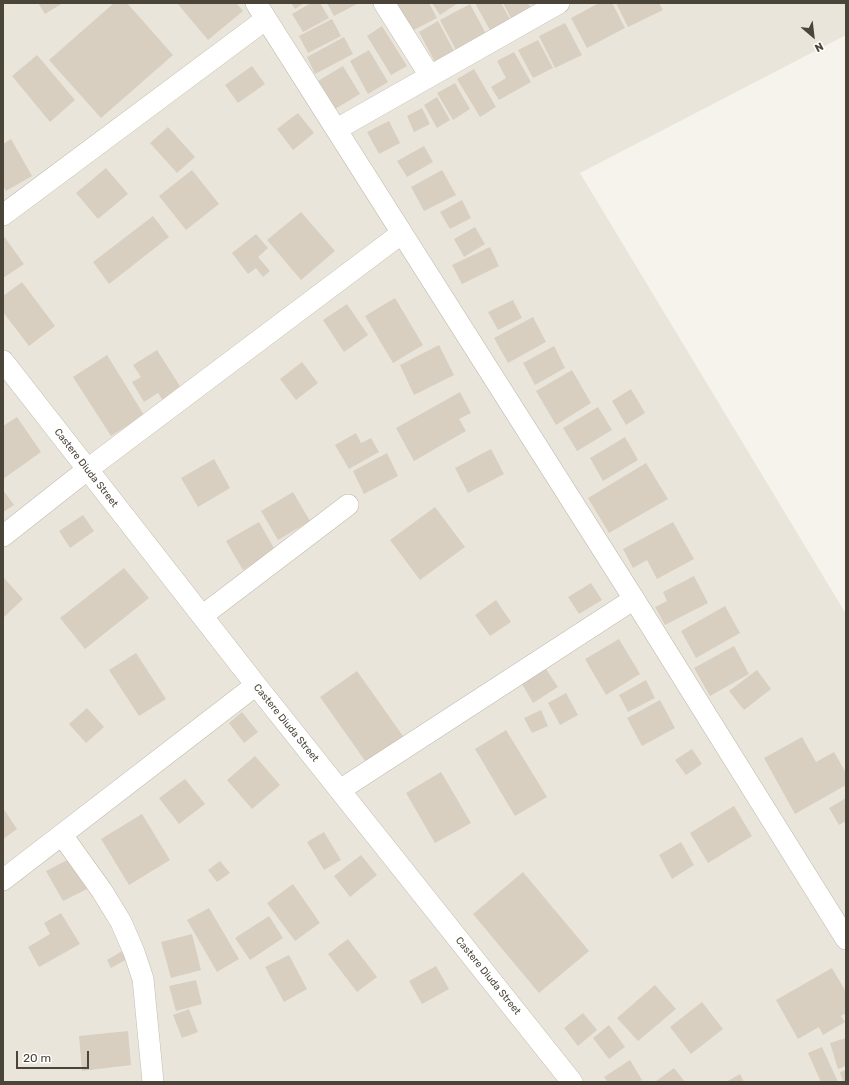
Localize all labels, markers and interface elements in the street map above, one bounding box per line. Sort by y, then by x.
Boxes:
north arrow [793,16,833,56]
text: N [812,39,825,55]
street label: Castere Diuda Street [52,426,120,510]
street label: Castere Diuda Street [251,682,321,764]
street label: Castere Diuda Street [453,935,523,1017]
scale bar [18,1043,91,1069]
text: 20 m [23,1051,51,1065]

